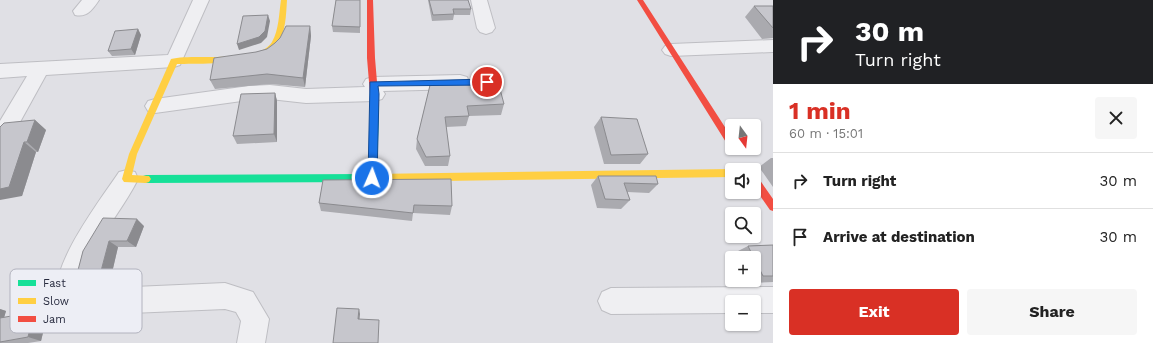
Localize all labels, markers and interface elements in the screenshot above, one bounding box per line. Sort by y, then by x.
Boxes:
text: 30 m [855,15,924,48]
icon: right [789,16,841,68]
text: Turn right [855,49,941,70]
pin [470,65,504,99]
icon: arrive [476,71,498,93]
text: 1 min [789,97,851,125]
button: close [1095,97,1137,139]
north arrow [725,119,761,155]
map controls [725,119,761,331]
text: 60 m · 15:01 [789,126,863,141]
position arrow [351,157,393,199]
button: sound [725,163,761,199]
icon: right [789,170,811,192]
text: Turn right [823,172,896,190]
text: 30 m [1100,172,1137,190]
button: search [725,207,761,243]
icon: arrive [789,226,811,248]
text: Arrive at destination [823,228,975,246]
text: 30 m [1100,228,1137,246]
button: + [725,251,761,287]
legend [10,269,142,333]
text: Fast [43,277,66,290]
button: Exit [789,289,959,335]
button: Share [967,289,1137,335]
text: Slow [43,295,69,308]
button: − [725,295,761,331]
text: Jam [43,313,66,326]

